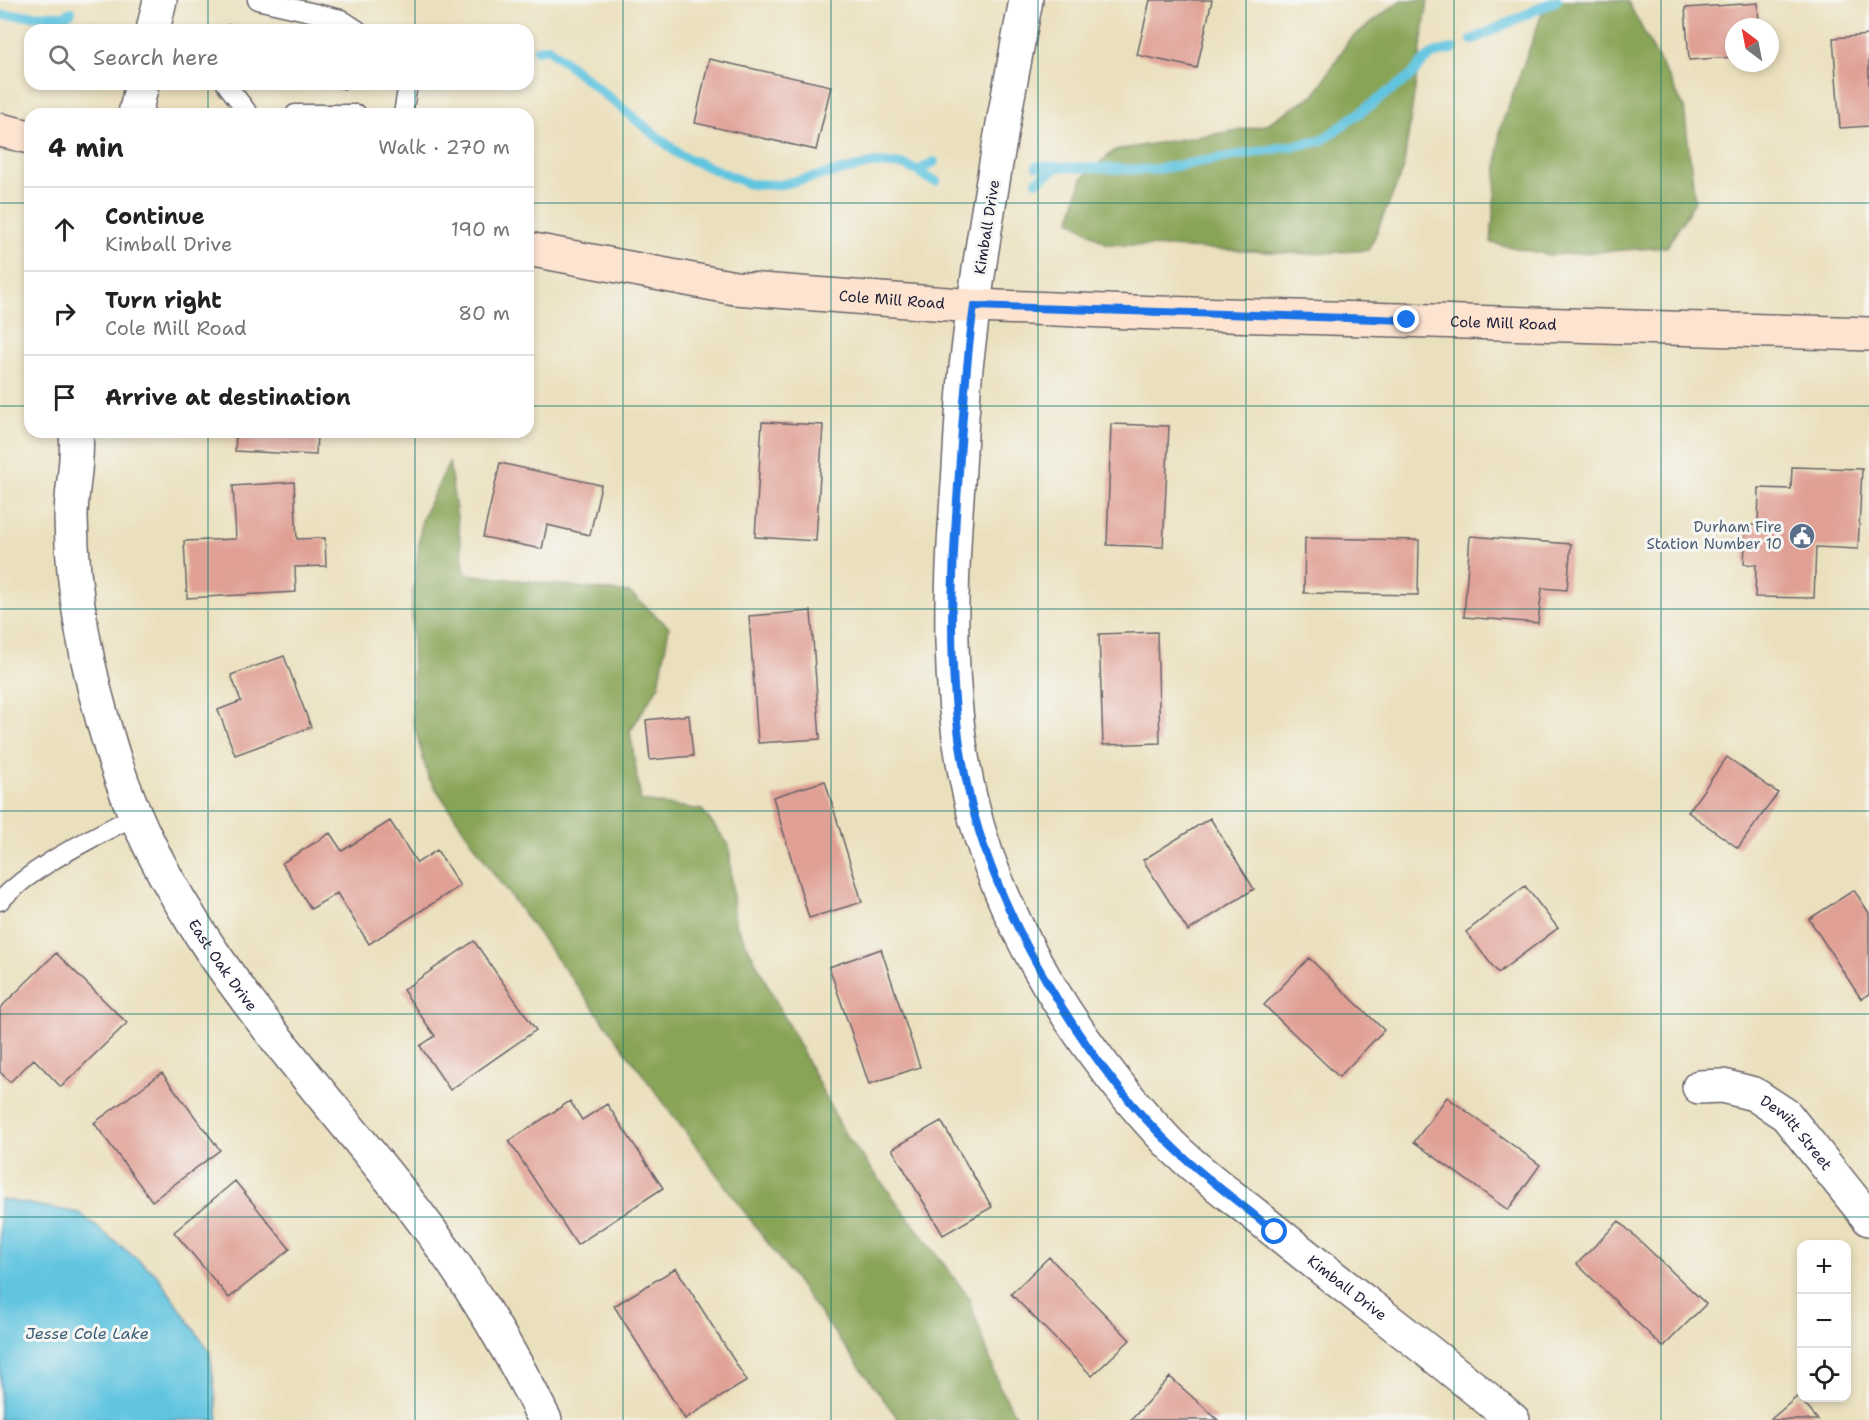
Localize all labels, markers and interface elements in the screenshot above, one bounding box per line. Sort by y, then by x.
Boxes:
north arrow [1725,18,1779,72]
search box [24,24,534,90]
icon: search [45,41,78,74]
text: Search here [93,43,219,72]
text: 4 min [48,130,124,165]
text: Walk · 270 m [378,134,510,160]
street label: Kimball Drive [970,178,1004,276]
text: Continue [105,202,205,231]
icon: ahead [48,213,81,246]
text: 190 m [451,216,510,242]
text: Kimball Drive [105,231,232,257]
text: Turn right [105,286,222,315]
street label: Cole Mill Road [838,286,946,314]
icon: right [48,297,81,330]
text: 80 m [458,300,510,326]
route end [1393,306,1419,332]
street label: Cole Mill Road [1450,312,1557,335]
text: Cole Mill Road [105,315,247,341]
icon: arrive [48,381,81,414]
text: Arrive at destination [105,383,351,412]
place label: Durham Fire Station Number 10 [1646,517,1782,554]
public building icon: Durham Fire Station Number 10 [1787,521,1817,551]
street label: East Oak Drive [184,916,262,1015]
street label: Dewitt Street [1756,1091,1836,1175]
route start [1261,1218,1287,1244]
map controls [1797,1240,1851,1402]
button: + [1797,1240,1851,1294]
street label: Kimball Drive [1303,1251,1391,1325]
button: − [1797,1294,1851,1348]
water label: Jesse Cole Lake [25,1323,149,1344]
button: locate [1797,1348,1851,1402]

